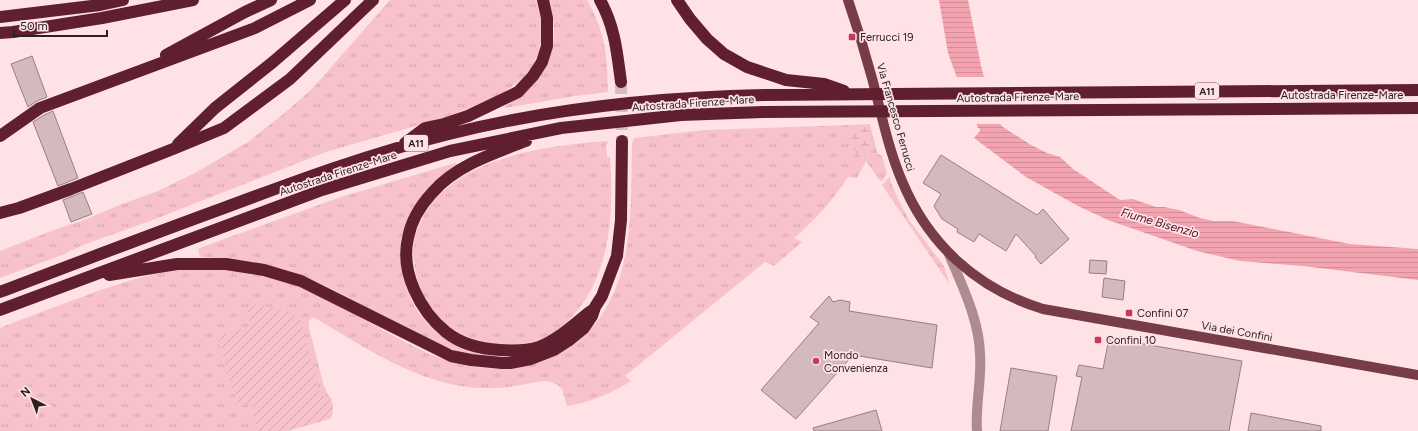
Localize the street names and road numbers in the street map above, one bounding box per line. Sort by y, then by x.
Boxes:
street label: Via Francesco Ferrucci [874,62,917,173]
road number: A11 [1195,83,1219,99]
street label: Autostrada Firenze-Mare [1281,89,1403,102]
street label: Autostrada Firenze-Mare [957,90,1079,105]
street label: Autostrada Firenze-Mare [631,93,755,114]
road number: A11 [404,135,428,151]
street label: Autostrada Firenze-Mare [278,148,398,199]
street label: Via dei Confini [1200,319,1273,344]

